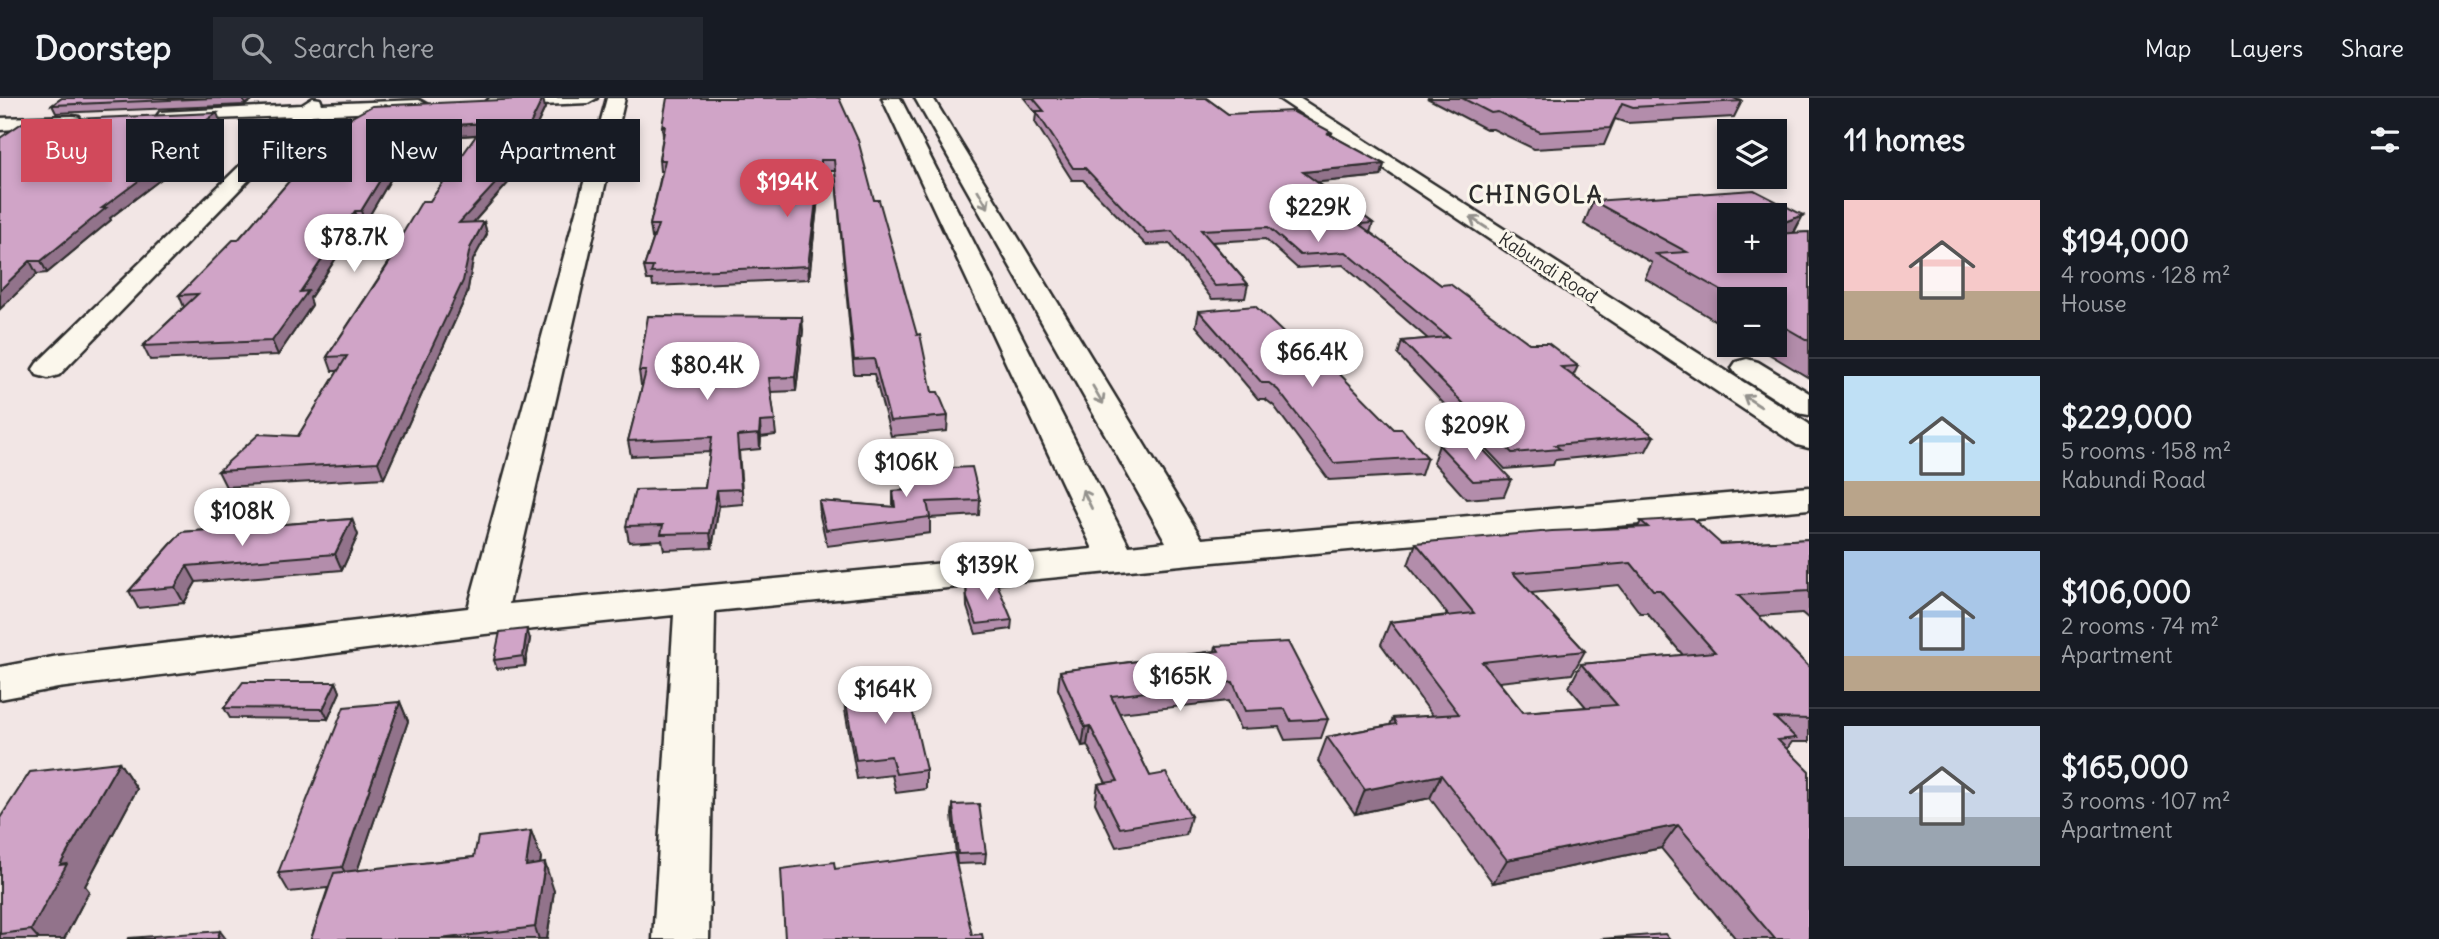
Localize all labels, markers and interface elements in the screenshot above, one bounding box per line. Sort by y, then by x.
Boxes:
search box [213,17,703,80]
text: Doorstep [35,27,171,69]
icon: search [237,29,275,67]
text: Search here [293,32,434,65]
text: Map [2145,33,2191,63]
text: Layers [2229,33,2303,63]
text: Share [2341,33,2404,63]
chip: Buy [21,119,112,182]
chip: Rent [126,119,224,182]
chip: Filters [238,119,352,182]
chip: New [366,119,462,182]
chip: Apartment [476,119,640,182]
map controls [1717,119,1787,357]
button: layers [1717,119,1787,189]
text: 11 homes [1844,121,1965,159]
icon: filters [2366,121,2404,159]
pin: $194K [738,159,836,219]
text: $194K [756,167,818,196]
district label: CHINGOLA [1468,180,1604,209]
pin: $229K [1269,184,1367,244]
one-way arrow [976,189,990,209]
text: $229K [1285,192,1351,221]
button: + [1717,203,1787,273]
pin: $78.7K [297,214,411,274]
one-way arrow [1470,216,1489,230]
text: $78.7K [320,222,388,251]
text: $194,000 [2061,222,2189,260]
street label: Kabundi Road [1495,227,1602,308]
icon: home [1900,228,1984,312]
text: 4 rooms · 128 m² [2061,260,2231,289]
button: − [1717,287,1787,357]
text: House [2061,289,2127,318]
pin: $66.4K [1255,330,1369,389]
text: $66.4K [1276,337,1348,366]
pin: $80.4K [650,342,764,402]
text: $80.4K [671,350,743,379]
one-way arrow [1092,385,1106,405]
one-way arrow [1743,393,1762,408]
text: $229,000 [2061,398,2193,436]
pin: $209K [1426,402,1524,462]
icon: home [1900,404,1984,488]
text: $209K [1441,410,1509,439]
text: 5 rooms · 158 m² [2061,436,2231,465]
pin: $106K [857,440,955,499]
text: $106K [874,447,938,476]
text: Kabundi Road [2061,465,2206,494]
pin: $108K [193,489,291,548]
one-way arrow [1080,489,1094,510]
text: $108K [210,496,274,525]
pin: $139K [938,542,1036,602]
text: $139K [956,550,1018,579]
text: $106,000 [2061,573,2192,611]
icon: home [1900,579,1984,663]
text: 2 rooms · 74 m² [2061,611,2219,640]
text: Apartment [2061,640,2173,669]
pin: $165K [1131,654,1229,713]
text: $165K [1149,661,1211,690]
pin: $164K [836,666,934,726]
text: $164K [854,674,916,703]
text: $165,000 [2061,748,2189,786]
icon: home [1900,754,1984,838]
text: 3 rooms · 107 m² [2061,786,2231,815]
text: Apartment [2061,815,2173,844]

